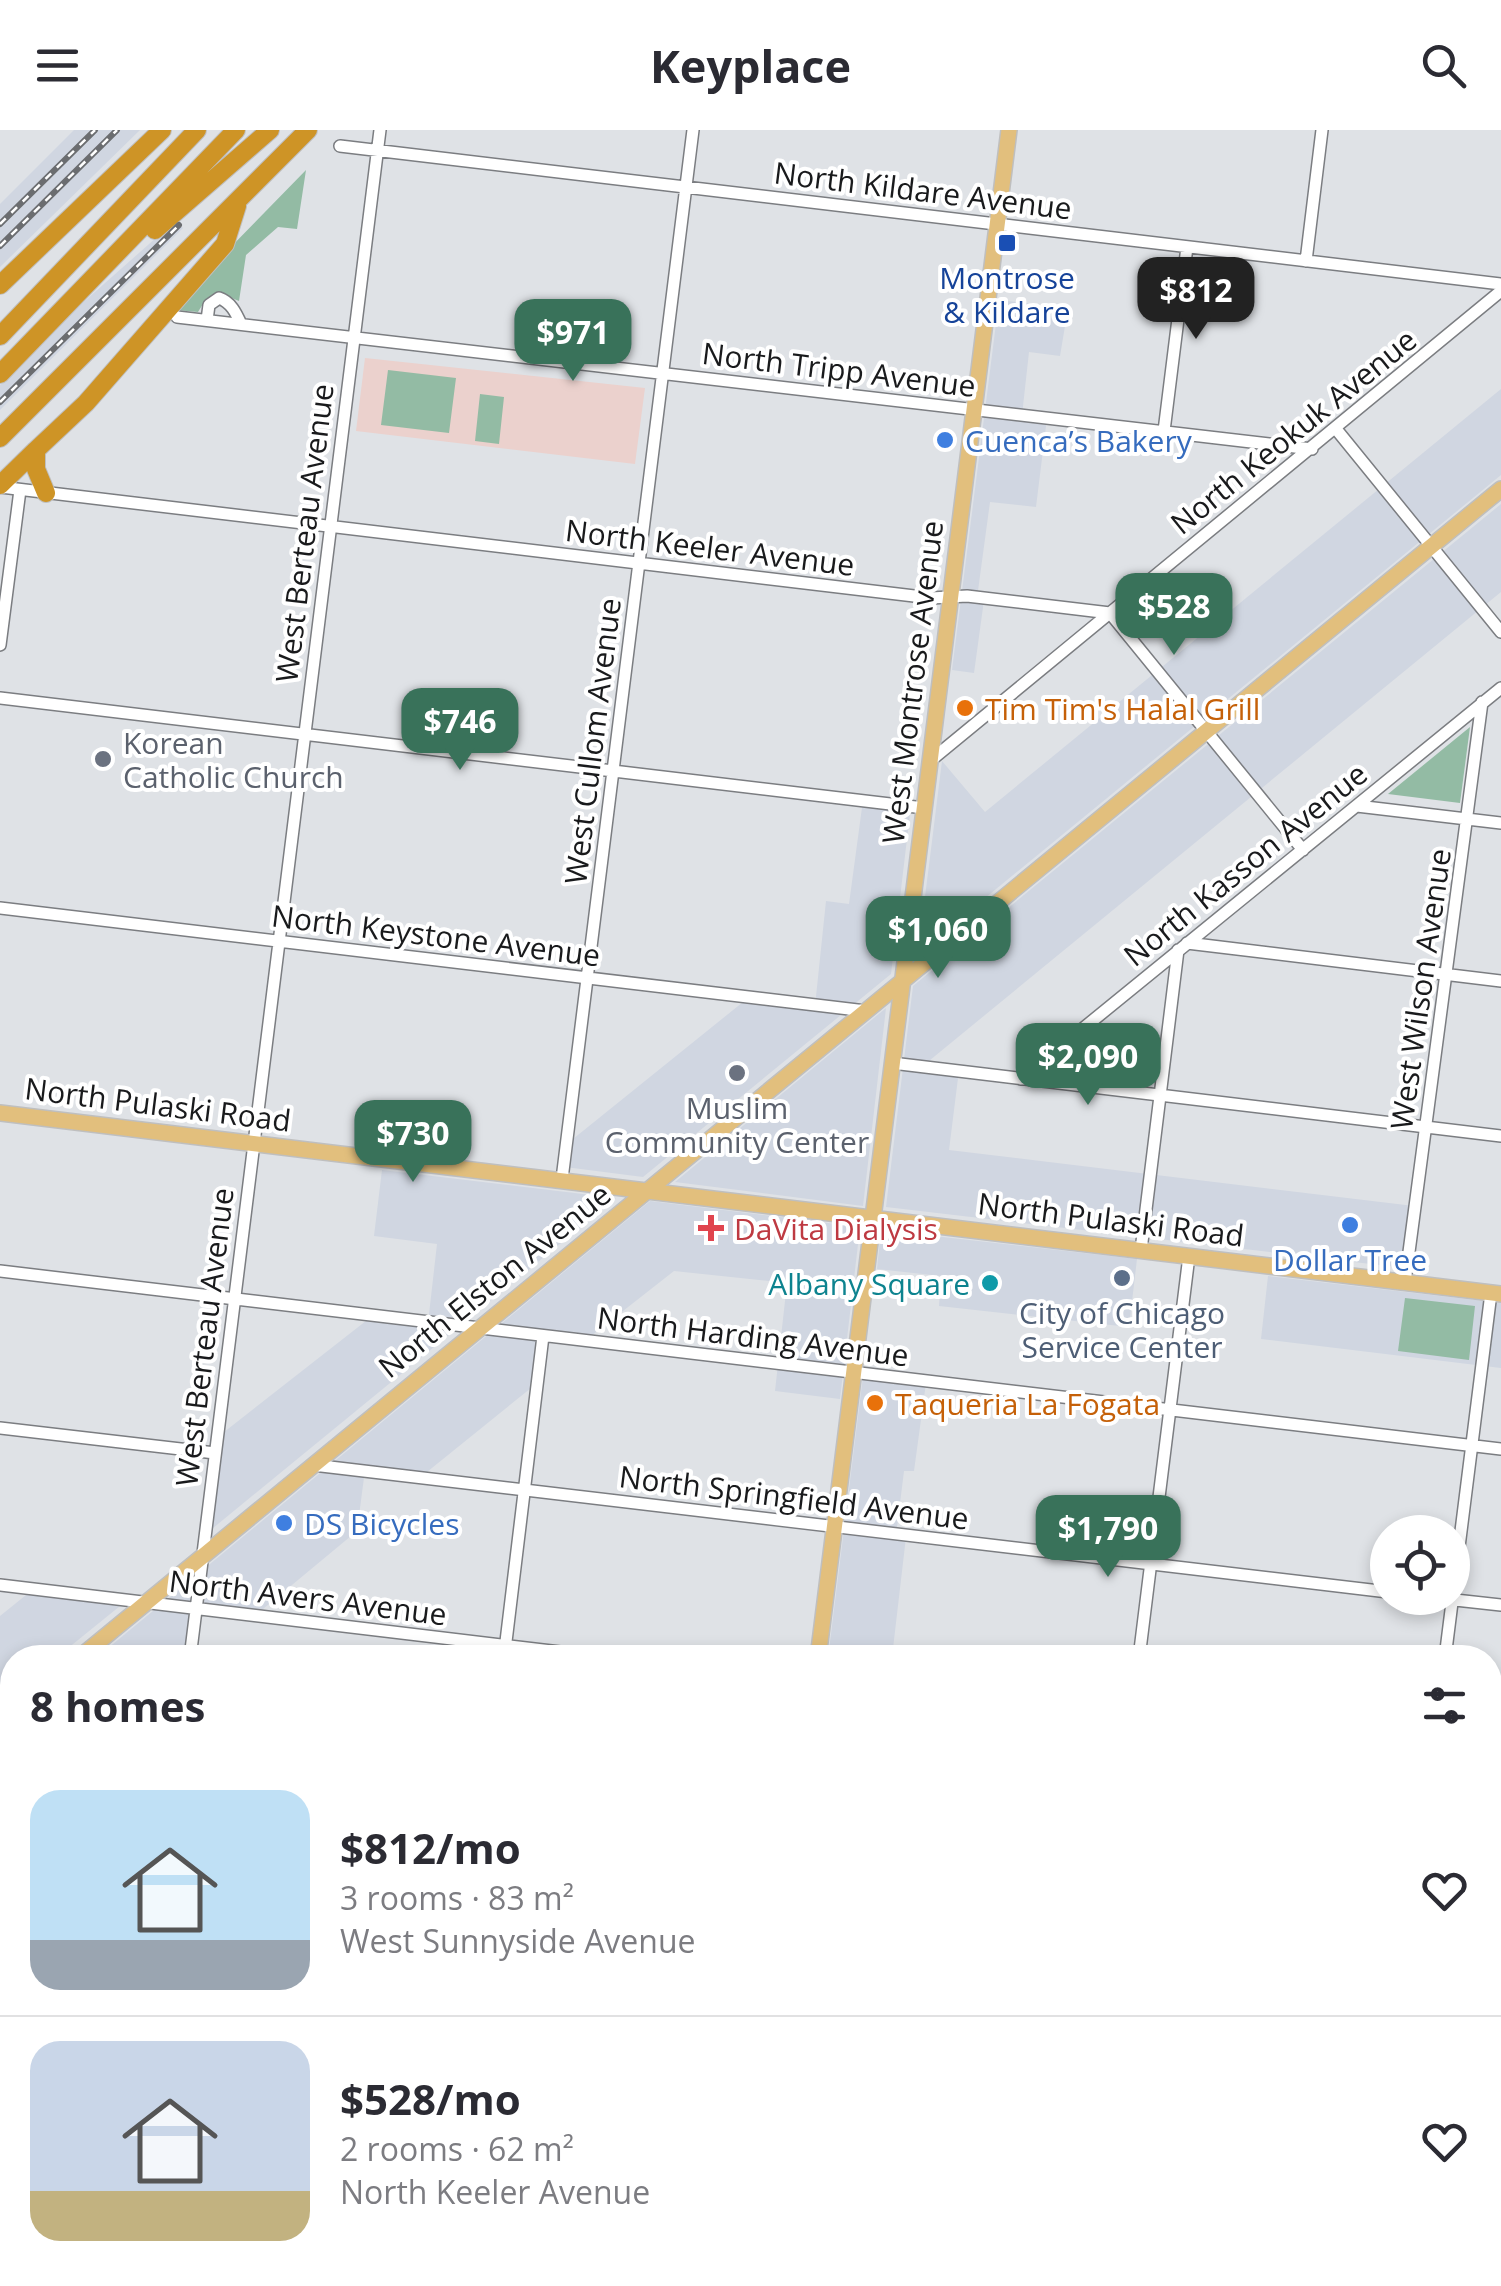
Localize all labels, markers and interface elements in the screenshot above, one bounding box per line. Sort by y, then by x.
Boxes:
text: Keyplace [650,35,851,96]
icon: menu [30,38,85,93]
icon: search [1416,38,1471,93]
street label: North Kildare Avenue [772,151,1074,229]
marker: Montrose & Kildare [996,232,1018,254]
place label: Montrose & Kildare [939,257,1075,332]
pin: $812 [1137,257,1255,342]
text: $812 [1159,268,1233,311]
pin: $971 [514,299,632,384]
text: $971 [536,310,610,353]
street label: North Keokuk Avenue [1162,319,1424,543]
street label: North Tripp Avenue [700,332,978,406]
street label: West Berteau Avenue [265,381,343,685]
place label: Cuenca’s Bakery [965,420,1193,461]
marker: Cuenca’s Bakery [934,429,956,451]
street label: North Keeler Avenue [563,509,857,585]
street label: West Montrose Avenue [872,518,952,846]
pin: $528 [1115,573,1233,658]
text: $528 [1137,584,1211,627]
street label: West Cullom Avenue [554,596,630,886]
pin: $746 [401,688,519,773]
place label: Tim Tim's Halal Grill [985,688,1260,729]
marker: Tim Tim's Halal Grill [954,697,976,719]
text: $746 [423,699,497,742]
place label: Korean Catholic Church [123,722,344,797]
marker: Korean Catholic Church [92,748,114,770]
street label: North Kasson Avenue [1115,753,1375,975]
street label: West Wilson Avenue [1380,846,1460,1132]
street label: North Keystone Avenue [269,895,603,975]
pin: $1,060 [857,896,1019,981]
text: $1,060 [888,907,988,950]
pin: $2,090 [1007,1023,1169,1108]
text: $2,090 [1038,1034,1138,1077]
marker: Muslim Community Center [726,1062,748,1084]
street label: North Pulaski Road [23,1067,293,1141]
place label: Muslim Community Center [605,1087,869,1162]
pin: $730 [354,1100,472,1185]
text: $730 [376,1111,450,1154]
street label: North Elston Avenue [369,1174,619,1386]
street label: North Pulaski Road [976,1182,1246,1256]
street label: West Berteau Avenue [165,1185,243,1489]
place label: DaVita Dialysis [734,1208,938,1249]
marker: Dollar Tree [1339,1214,1361,1236]
marker: DaVita Dialysis [698,1215,724,1241]
place label: Dollar Tree [1273,1239,1427,1280]
place label: Albany Square [768,1263,970,1304]
marker: City of Chicago Service Center [1111,1267,1133,1289]
marker: Albany Square [979,1272,1001,1294]
place label: City of Chicago Service Center [1019,1292,1225,1367]
street label: North Harding Avenue [595,1297,911,1375]
place label: Taqueria La Fogata [895,1383,1160,1424]
marker: Taqueria La Fogata [864,1392,886,1414]
street label: North Springfield Avenue [617,1455,971,1539]
pin: $1,790 [1027,1495,1189,1580]
place label: DS Bicycles [304,1503,459,1544]
text: $1,790 [1058,1506,1158,1549]
marker: DS Bicycles [273,1512,295,1534]
map controls [1370,1515,1470,1615]
button: locate [1370,1515,1470,1615]
street label: North Avers Avenue [167,1560,449,1634]
text: 8 homes [30,1677,205,1734]
icon: filters [1417,1678,1472,1733]
text: $812/mo [340,1819,521,1876]
icon: home [110,1830,230,1950]
icon: heart [1417,1863,1472,1918]
text: 3 rooms · 83 m² [340,1876,574,1919]
text: West Sunnyside Avenue [340,1919,696,1962]
text: $528/mo [340,2070,521,2127]
icon: home [110,2081,230,2201]
icon: heart [1417,2114,1472,2169]
text: 2 rooms · 62 m² [340,2127,574,2170]
text: North Keeler Avenue [340,2170,650,2213]

